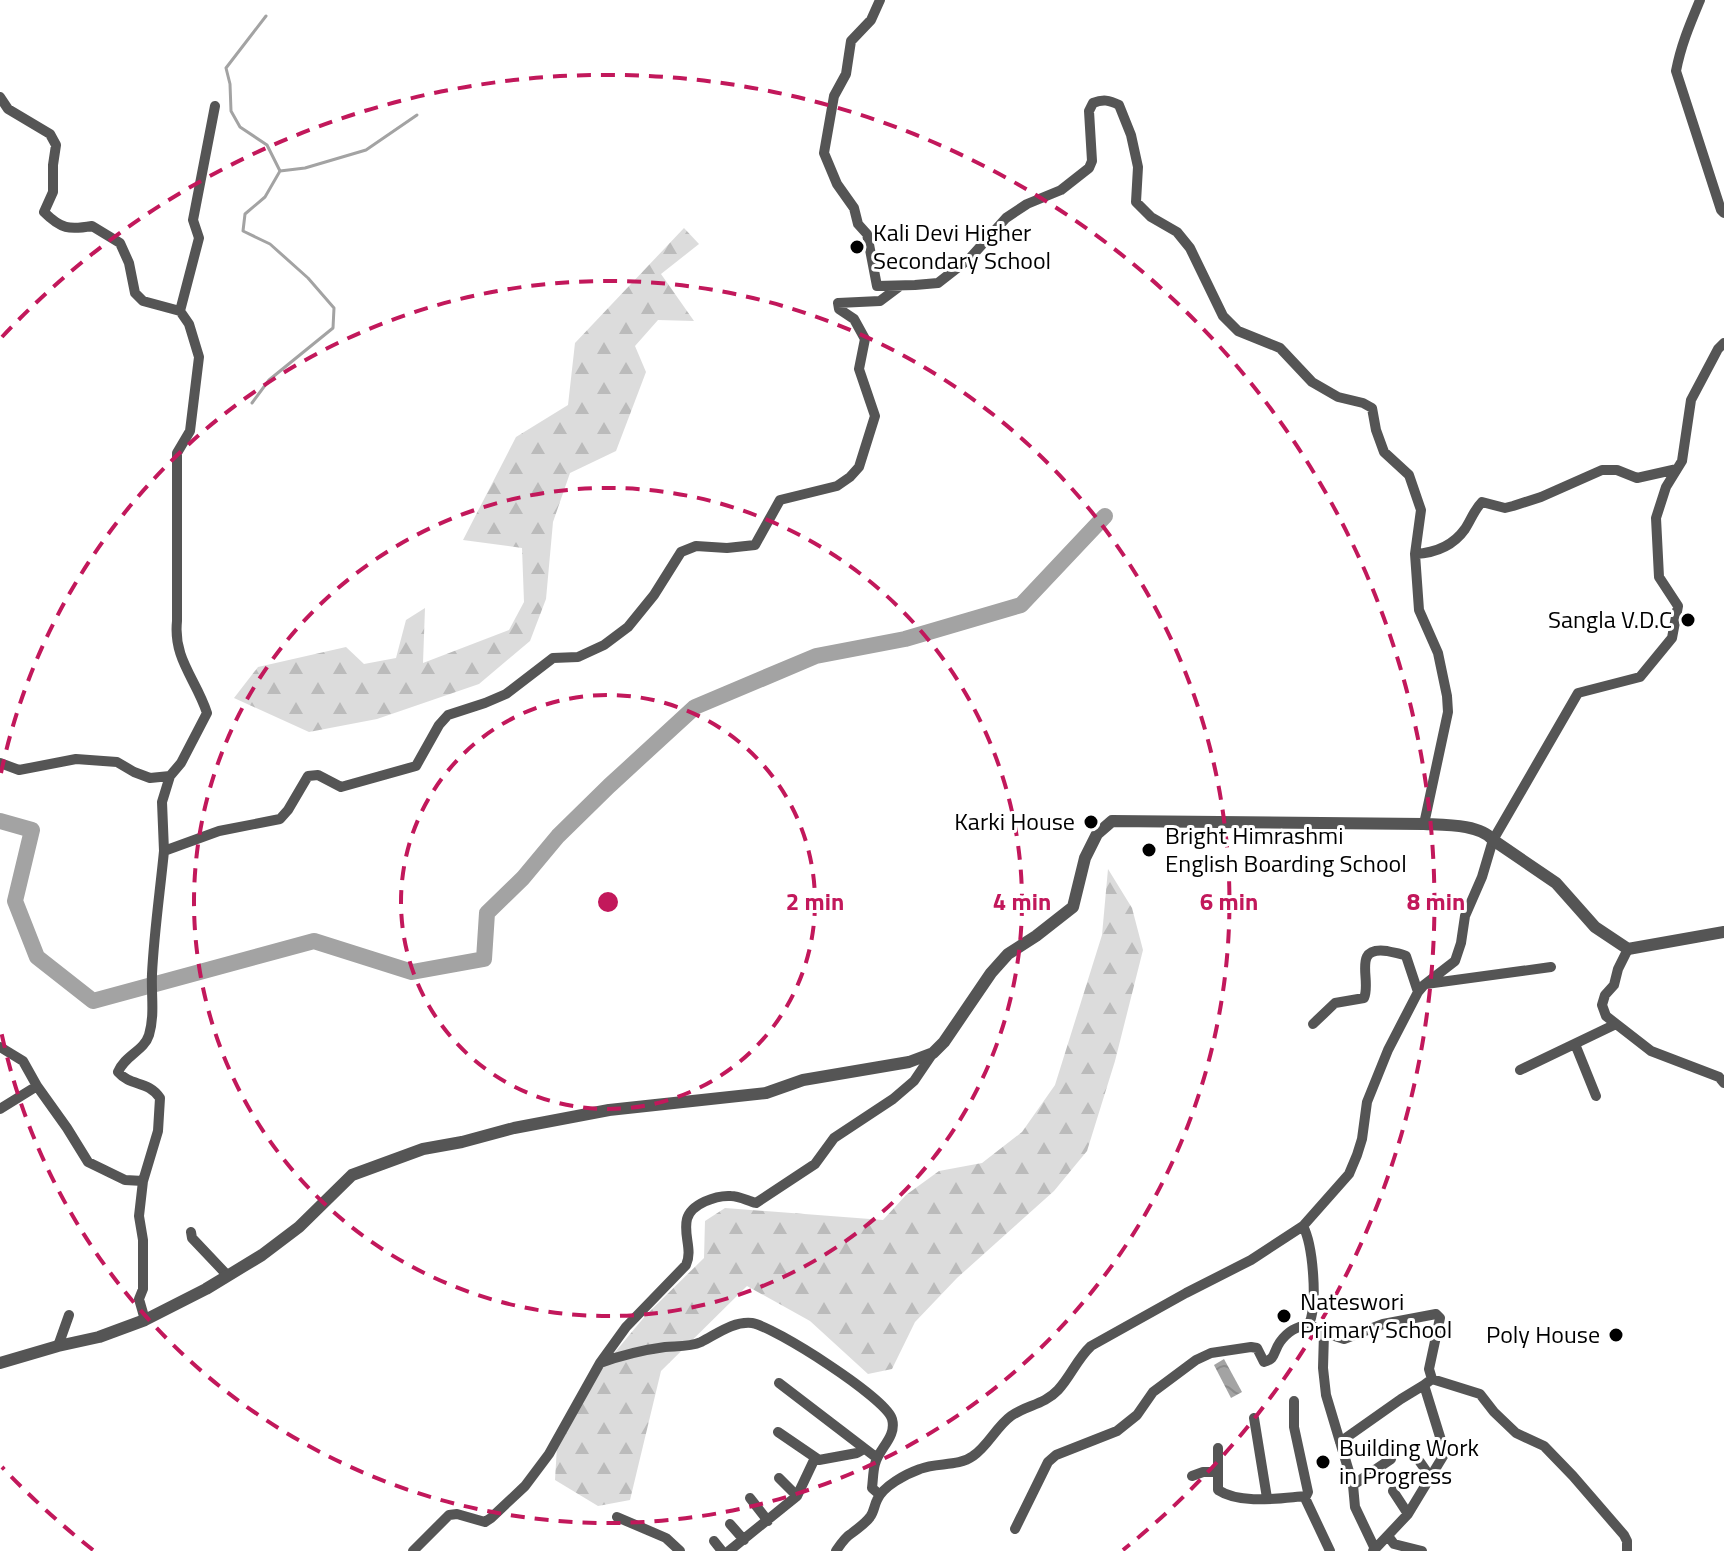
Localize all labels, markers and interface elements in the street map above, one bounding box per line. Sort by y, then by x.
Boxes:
place label: Kali Devi Higher Secondary School [873,214,1051,278]
marker: Kali Devi Higher Secondary School [848,238,866,256]
place label: Sangla V.D.C [1548,601,1672,637]
marker: Sangla V.D.C [1679,611,1697,629]
place label: Karki House [954,803,1075,839]
marker: Karki House [1082,813,1100,831]
place label: Bright Himrashmi English Boarding School [1165,817,1407,881]
marker: Bright Himrashmi English Boarding School [1140,841,1158,859]
text: 2 min [786,883,844,919]
text: 4 min [993,883,1051,919]
text: 6 min [1200,883,1258,919]
text: 8 min [1407,883,1465,919]
centre of rings [594,888,622,916]
place label: Nateswori Primary School [1300,1283,1452,1347]
marker: Nateswori Primary School [1275,1307,1293,1325]
place label: Poly House [1486,1316,1600,1352]
marker: Poly House [1607,1326,1625,1344]
place label: Building Work in Progress [1339,1429,1480,1493]
marker: Building Work in Progress [1314,1453,1332,1471]

